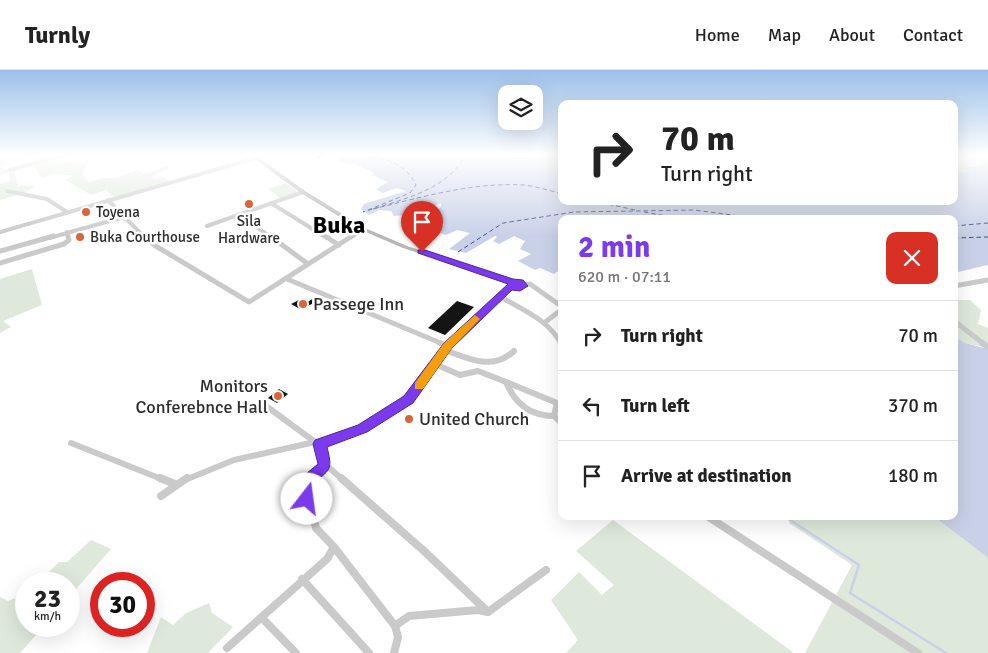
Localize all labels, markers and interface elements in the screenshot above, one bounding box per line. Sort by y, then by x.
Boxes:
text: Turnly [25,20,90,50]
text: Home [695,24,740,46]
text: Map [768,24,801,46]
text: About [829,24,875,46]
text: Contact [903,24,963,46]
map controls [498,85,543,130]
button: layers [498,85,543,130]
text: 70 m [661,117,735,160]
icon: right [578,120,643,185]
text: Turn right [661,160,753,187]
marker: Sila Hardware [243,198,255,210]
pin [401,201,443,252]
place label: Toyena [96,203,140,221]
marker: Toyena [80,206,92,218]
icon: arrive [408,208,436,236]
district label: Buka [313,210,365,240]
place label: Sila Hardware [218,212,280,247]
place label: Buka Courthouse [90,228,200,246]
text: 2 min [578,229,650,266]
marker: Buka Courthouse [74,231,86,243]
button: close [886,232,938,284]
text: 620 m · 07:11 [578,267,671,287]
place label: Passege Inn [313,293,404,315]
marker: Passege Inn [297,298,309,310]
icon: right [578,322,606,350]
text: Turn right [621,324,703,348]
text: 70 m [898,324,938,348]
place label: Monitors Conferebnce Hall [136,375,268,418]
marker: Monitors Conferebnce Hall [272,390,284,402]
icon: left [578,392,606,420]
text: Turn left [621,394,690,418]
text: 370 m [888,394,938,418]
place label: United Church [419,408,529,430]
marker: United Church [403,413,415,425]
icon: arrive [578,462,606,490]
text: Arrive at destination [621,464,792,488]
text: 180 m [888,464,938,488]
position arrow [280,472,332,524]
speed limit sign: 30 [90,572,155,637]
text: 23 [34,583,61,614]
text: km/h [34,609,61,624]

